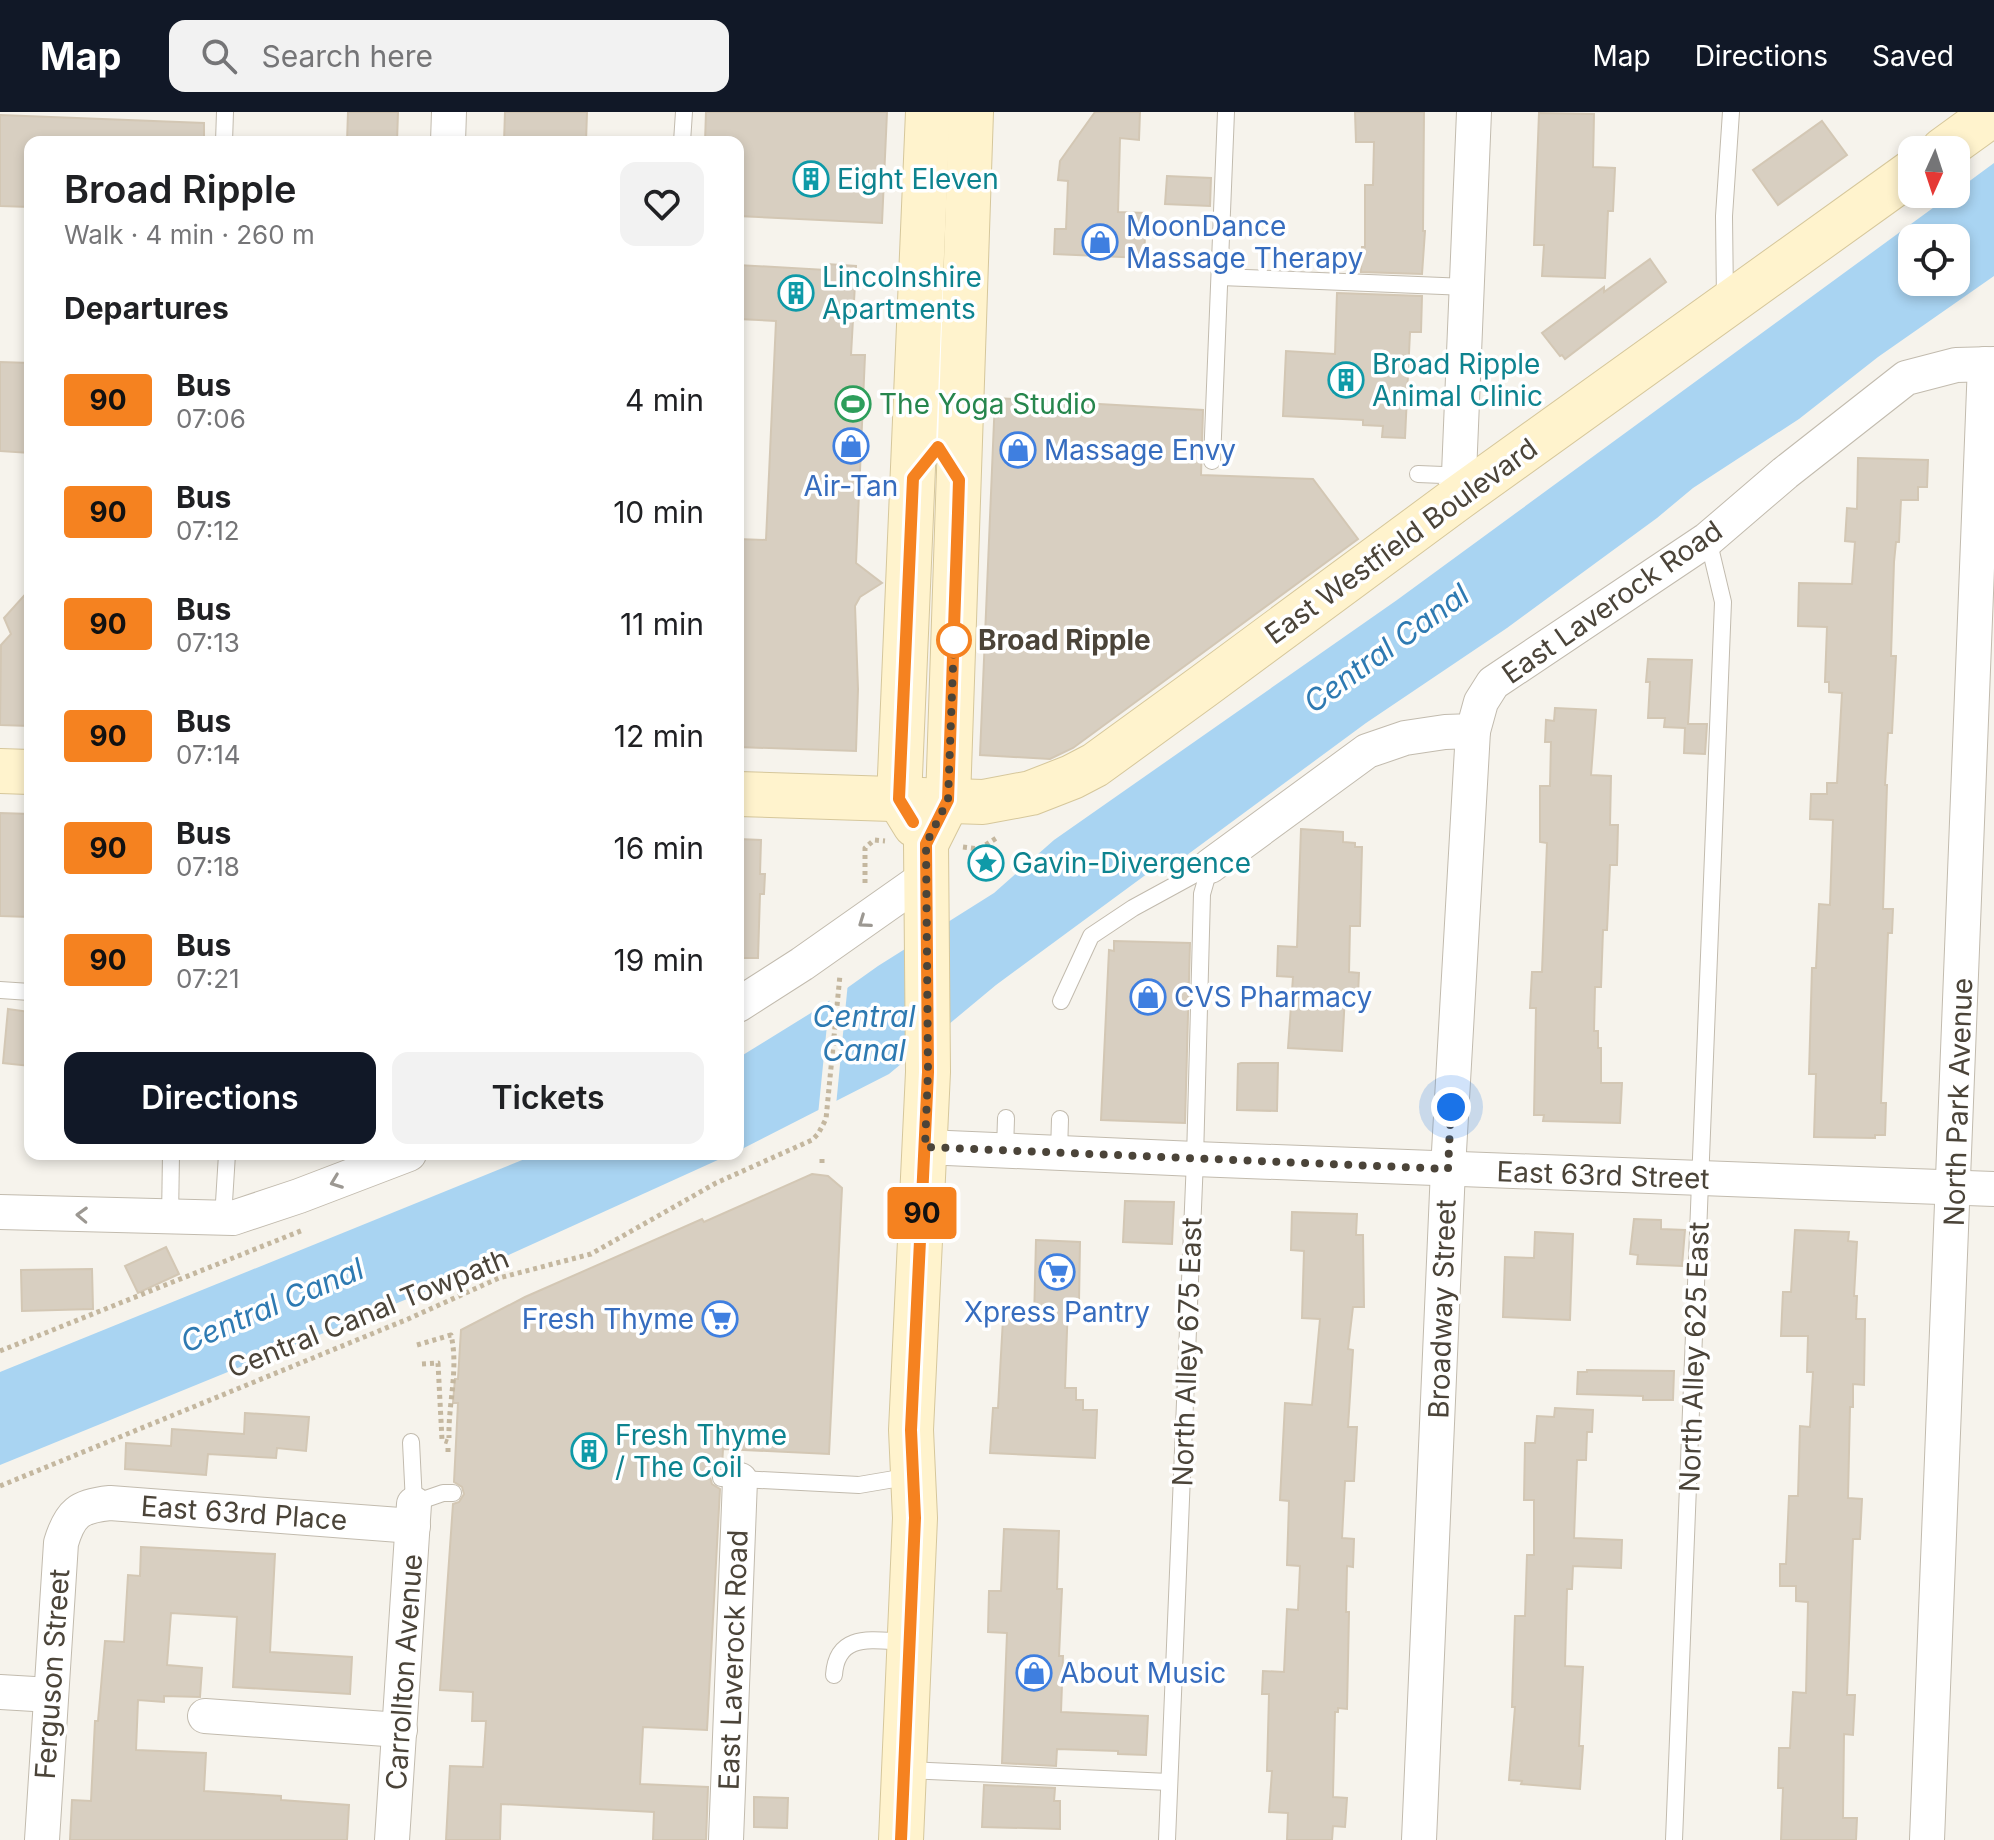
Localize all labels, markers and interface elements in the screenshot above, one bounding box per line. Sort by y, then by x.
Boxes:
search box [169,20,729,92]
text: Map [40,33,121,79]
icon: search [197,34,241,78]
text: Search here [261,38,433,74]
text: Map [1592,39,1651,73]
text: Directions [1695,39,1828,73]
text: Saved [1872,39,1954,73]
north arrow [1898,136,1970,208]
map controls [1898,136,1970,296]
building icon: Eight Eleven [792,160,830,198]
button: heart [620,162,704,246]
place label: Eight Eleven [837,162,999,196]
text: Broad Ripple [64,166,297,212]
place label: MoonDance Massage Therapy [1126,209,1363,275]
text: Walk · 4 min · 260 m [64,219,315,250]
shop icon: MoonDance Massage Therapy [1081,223,1119,261]
button: locate [1898,224,1970,296]
place label: Lincolnshire Apartments [822,260,982,326]
building icon: Lincolnshire Apartments [777,274,815,312]
text: Departures [64,290,229,326]
place label: Broad Ripple Animal Clinic [1372,347,1543,413]
building icon: Broad Ripple Animal Clinic [1327,361,1365,399]
text: Bus [176,367,231,403]
text: 4 min [625,382,704,418]
text: 90 [89,383,127,417]
sports icon: The Yoga Studio [834,385,872,423]
place label: The Yoga Studio [879,387,1097,421]
text: 07:06 [176,403,246,434]
shop icon: Air-Tan [832,427,870,465]
shop icon: Massage Envy [999,431,1037,469]
street label: East Westfield Boulevard [1258,431,1544,651]
place label: Massage Envy [1044,433,1236,467]
place label: Air-Tan [804,469,898,503]
text: Bus [176,479,231,515]
text: 10 min [613,494,704,530]
text: 90 [89,495,127,529]
street label: East Laverock Road [1495,513,1729,691]
text: 07:12 [176,515,240,546]
water label: Central Canal [1296,576,1476,720]
text: Bus [176,591,231,627]
text: 11 min [620,606,704,642]
text: 90 [89,607,127,641]
marker: Broad Ripple [937,623,971,657]
place label: Broad Ripple [978,623,1151,657]
text: 07:13 [176,627,240,658]
text: Bus [176,703,231,739]
text: 12 min [614,718,704,754]
text: 90 [89,719,127,753]
text: 07:14 [176,739,241,770]
text: Bus [176,815,231,851]
text: 16 min [613,830,704,866]
text: 90 [89,831,127,865]
place icon: Gavin-Divergence [967,844,1005,882]
place label: Gavin-Divergence [1012,846,1251,880]
text: 07:18 [176,851,240,882]
one-way arrow [858,912,872,927]
text: Bus [176,927,231,963]
text: 19 min [613,942,704,978]
text: 90 [89,943,127,977]
text: 07:21 [176,963,240,994]
street label: North Park Avenue [1937,977,1979,1227]
shop icon: CVS Pharmacy [1129,978,1167,1016]
place label: CVS Pharmacy [1174,980,1372,1014]
water label: Central Canal [812,998,916,1068]
button: Directions [64,1052,376,1144]
button: Tickets [392,1052,704,1144]
your location [1431,1087,1471,1127]
street label: East 63rd Street [1496,1154,1710,1196]
one-way arrow [330,1172,344,1189]
line badge: 90 [886,1187,958,1239]
text: 90 [903,1196,941,1230]
street label: Broadway Street [1421,1199,1463,1419]
one-way arrow [75,1206,88,1223]
street label: North Alley 675 East [1165,1217,1209,1487]
street label: North Alley 625 East [1672,1221,1716,1493]
street label: Central Canal Towpath [222,1241,514,1385]
water label: Central Canal [175,1250,370,1360]
supermarket icon: Xpress Pantry [1038,1253,1076,1291]
place label: Xpress Pantry [964,1295,1150,1329]
supermarket icon: Fresh Thyme [701,1300,739,1338]
place label: Fresh Thyme [522,1302,694,1336]
place label: Fresh Thyme / The Coil [615,1418,787,1484]
building icon: Fresh Thyme / The Coil [570,1432,608,1470]
street label: East 63rd Place [140,1489,348,1537]
street label: East Laverock Road [711,1529,755,1791]
street label: Carrollton Avenue [379,1553,429,1791]
street label: Ferguson Street [28,1568,76,1780]
shop icon: About Music [1015,1654,1053,1692]
place label: About Music [1060,1656,1226,1690]

